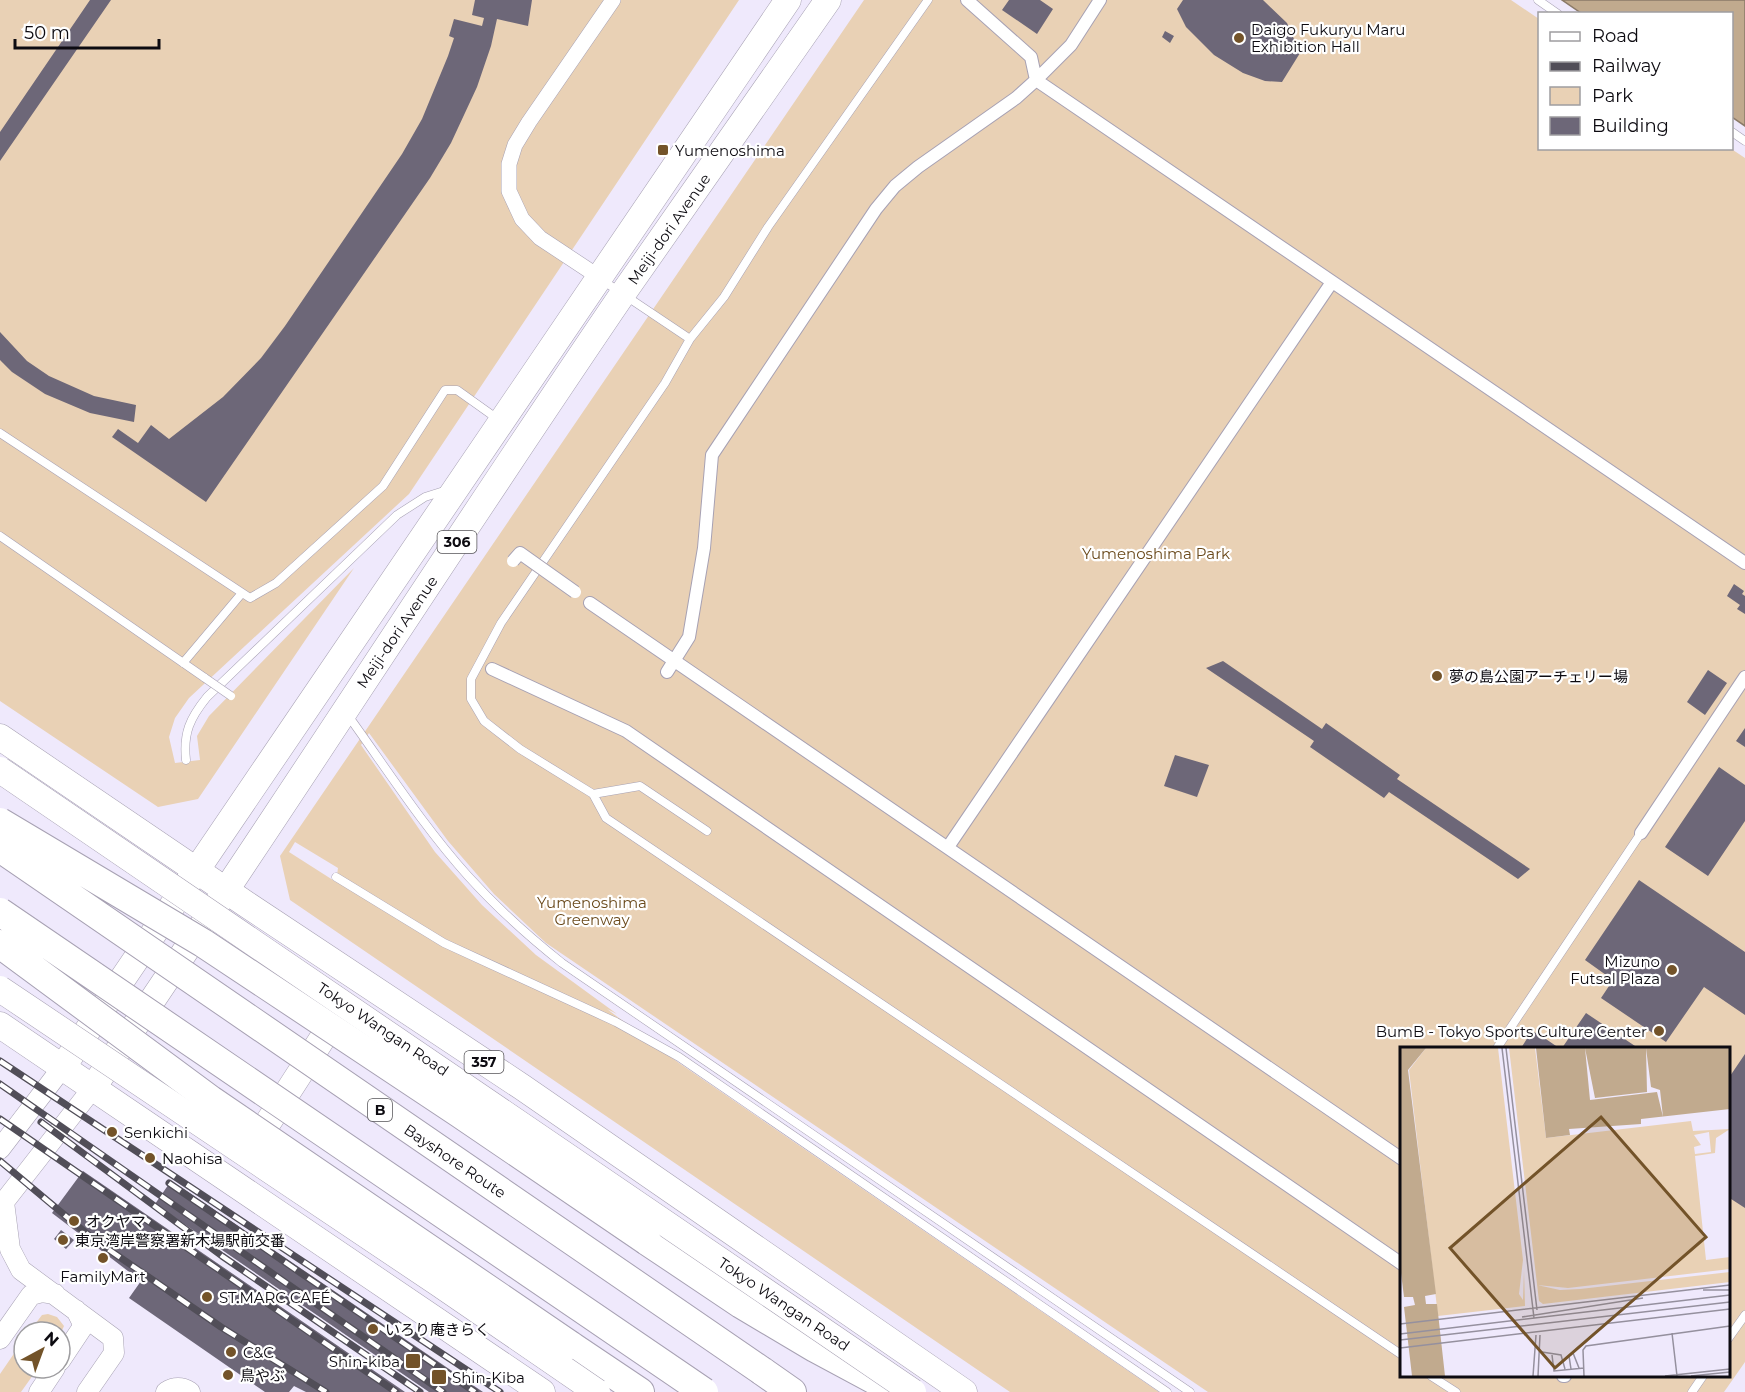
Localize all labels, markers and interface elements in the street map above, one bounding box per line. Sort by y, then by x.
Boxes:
scale bar [15,12,159,50]
legend [1538,12,1733,150]
place label: Daigo Fukuryu Maru Exhibition Hall [1251,20,1405,56]
text: 50 m [24,22,70,44]
text: Road [1592,25,1639,47]
marker: Daigo Fukuryu Maru Exhibition Hall [1232,31,1246,45]
text: Railway [1592,55,1661,77]
text: Park [1592,85,1633,107]
text: Building [1592,115,1669,137]
place label: Yumenoshima [675,141,785,160]
marker: Yumenoshima [656,143,670,157]
street label: Meiji-dori Avenue [624,170,714,288]
road number: 306 [438,531,476,553]
park label: Yumenoshima Park [1082,544,1230,563]
street label: Meiji-dori Avenue [352,572,442,692]
place label: 夢の島公園アーチェリー場 [1449,667,1628,686]
marker: 夢の島公園アーチェリー場 [1430,669,1444,683]
park label: Yumenoshima Greenway [537,893,647,929]
place label: Mizuno Futsal Plaza [1570,952,1660,988]
marker: Mizuno Futsal Plaza [1665,963,1679,977]
street label: Tokyo Wangan Road [314,978,452,1080]
place label: BumB - Tokyo Sports Culture Center [1376,1022,1647,1041]
marker: BumB - Tokyo Sports Culture Center [1652,1024,1666,1038]
inset map [1400,1047,1730,1377]
road number: 357 [464,1051,504,1073]
road number: B [368,1099,392,1121]
street label: Bayshore Route [400,1120,510,1202]
place label: Senkichi [124,1123,188,1142]
marker: Senkichi [105,1125,119,1139]
place label: Naohisa [162,1149,223,1168]
marker: Naohisa [143,1151,157,1165]
place label: オクヤマ [86,1212,146,1231]
marker: オクヤマ [67,1214,81,1228]
place label: 東京湾岸警察署新木場駅前交番 [75,1231,285,1250]
marker: 東京湾岸警察署新木場駅前交番 [56,1233,70,1247]
marker: FamilyMart [96,1251,110,1265]
street label: Tokyo Wangan Road [715,1253,853,1355]
place label: FamilyMart [60,1267,146,1286]
place label: ST.MARC CAFÉ [219,1288,331,1307]
marker: ST.MARC CAFÉ [200,1290,214,1304]
north arrow [12,1320,72,1380]
place label: いろり庵きらく [385,1320,490,1339]
marker: いろり庵きらく [366,1322,380,1336]
text: N [40,1328,63,1350]
place label: C&C [243,1343,274,1362]
marker: C&C [224,1345,238,1359]
place label: Shin-kiba [329,1352,400,1371]
marker: Shin-kiba [404,1352,422,1370]
place label: 鳥やぶ [240,1366,285,1385]
marker: 鳥やぶ [221,1368,235,1382]
marker: Shin-Kiba [430,1368,448,1386]
place label: Shin-Kiba [452,1368,525,1387]

